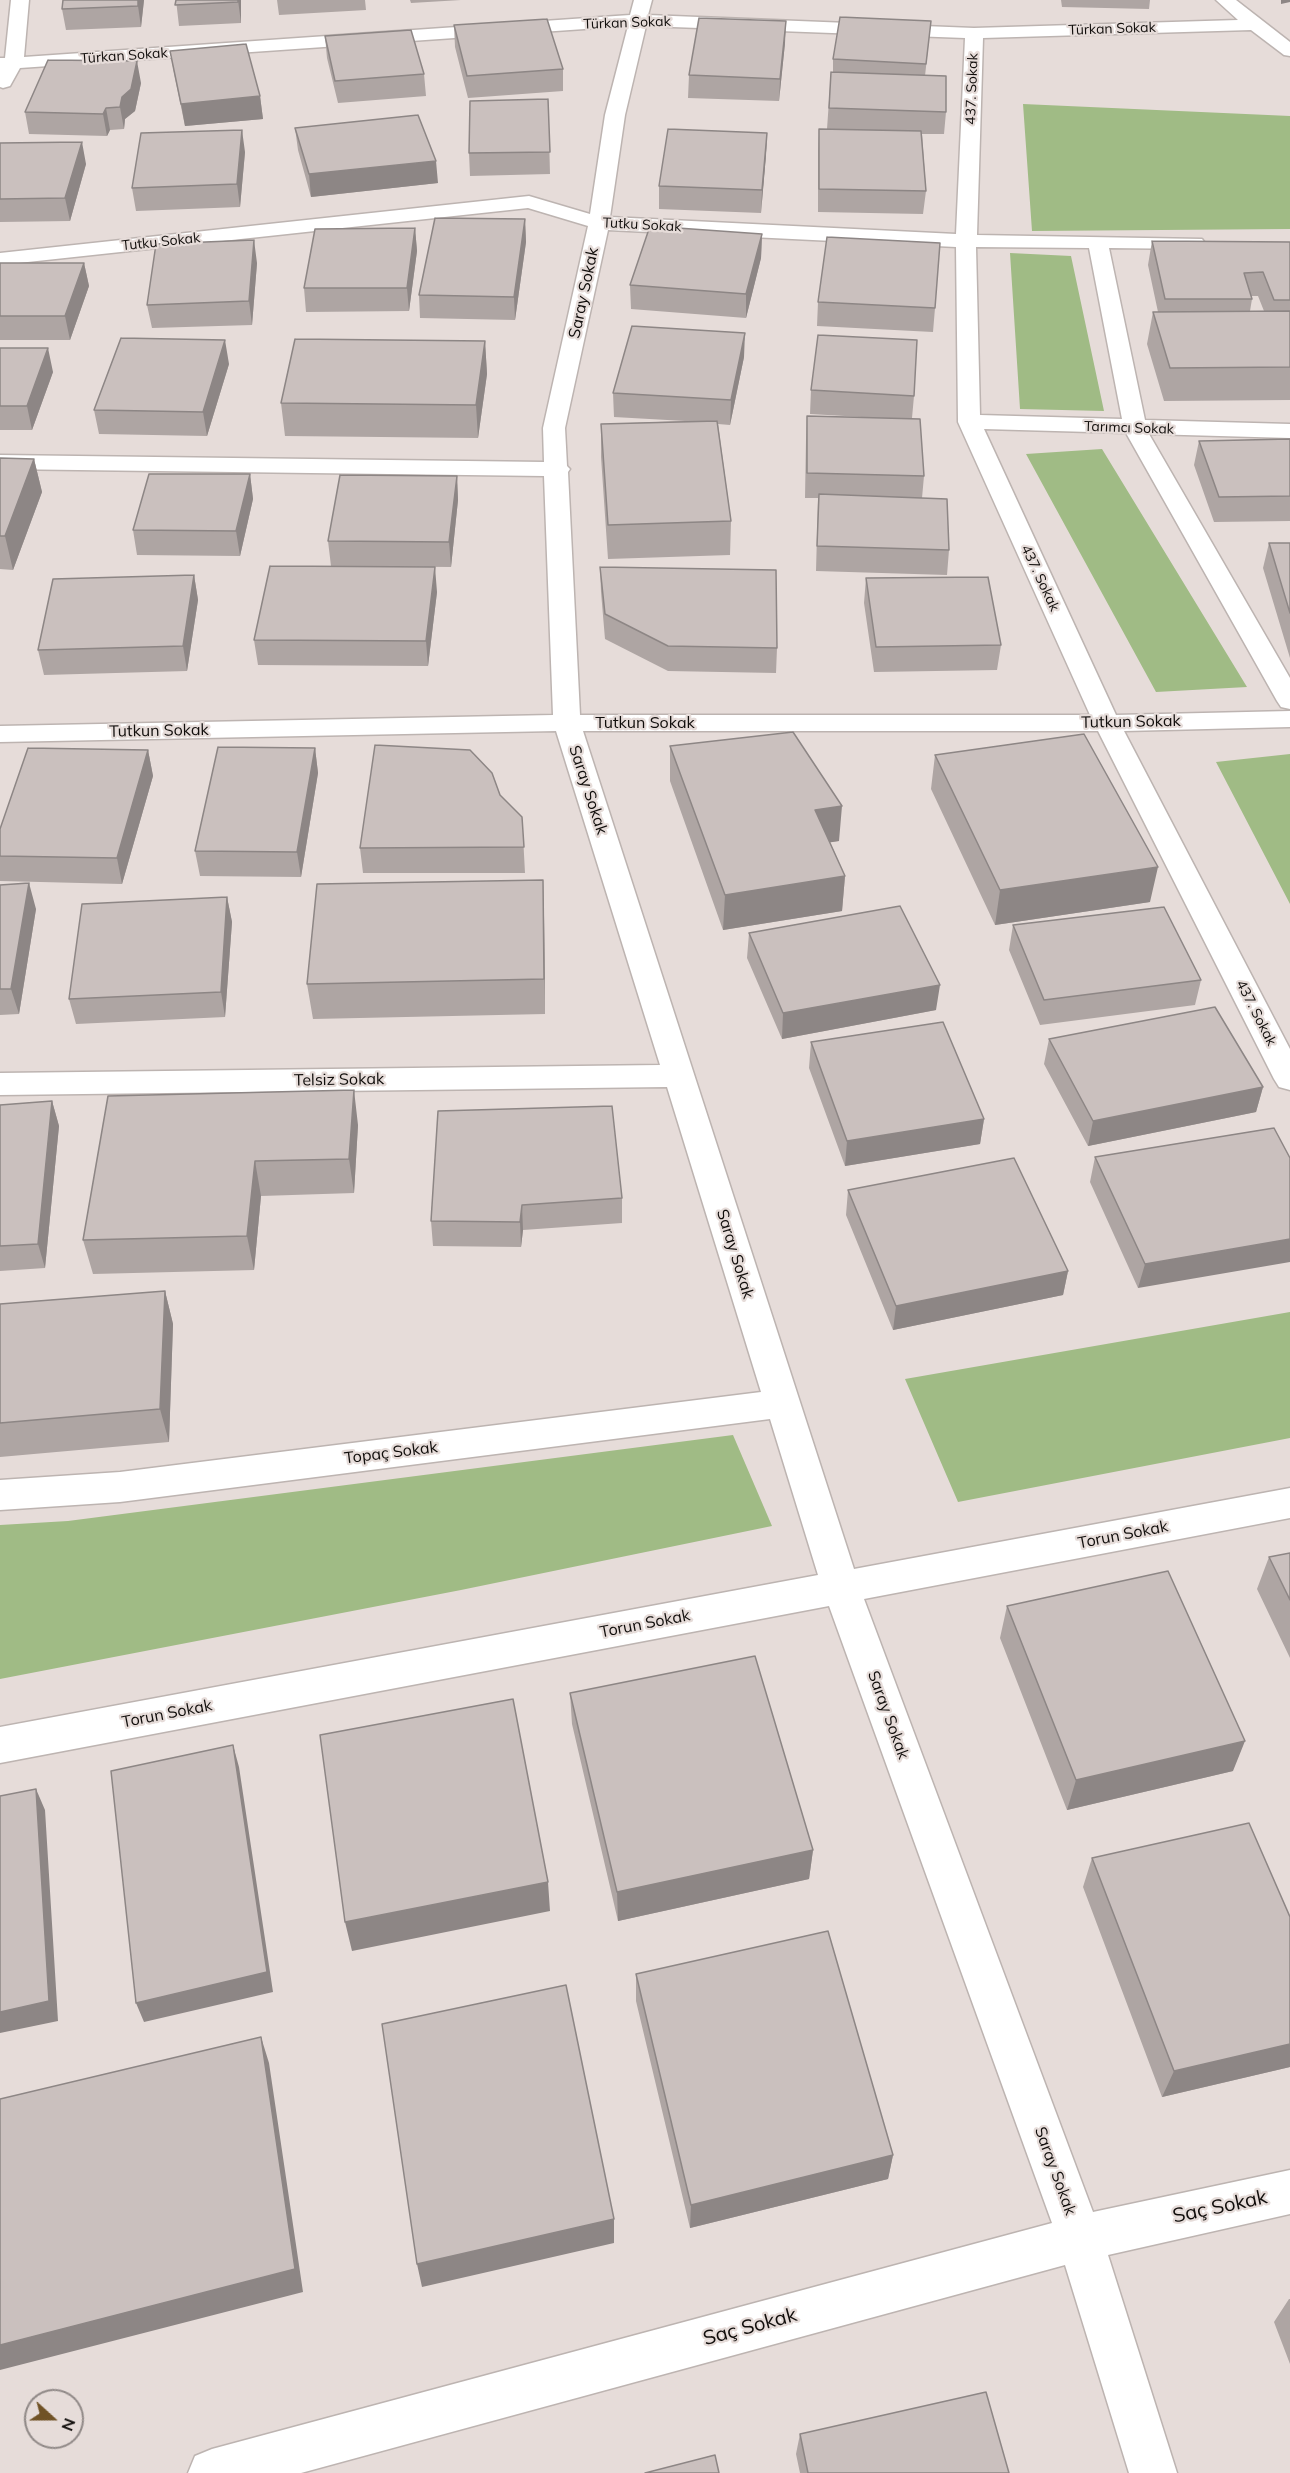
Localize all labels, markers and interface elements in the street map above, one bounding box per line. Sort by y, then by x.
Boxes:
street label: Türkan Sokak [583,13,671,33]
street label: Türkan Sokak [1068,19,1156,39]
street label: Türkan Sokak [80,45,168,67]
street label: 437. Sokak [962,53,982,125]
street label: Tutku Sokak [602,215,682,235]
street label: Tutku Sokak [121,230,201,254]
street label: Saray Sokak [565,246,603,340]
street label: Tarımcı Sokak [1084,418,1174,438]
street label: 437. Sokak [1017,542,1063,614]
street label: Tutkun Sokak [1081,712,1181,732]
street label: Tutkun Sokak [595,713,695,733]
street label: Tutkun Sokak [109,721,209,741]
street label: Saray Sokak [565,743,611,837]
street label: 437. Sokak [1232,977,1280,1049]
street label: Telsiz Sokak [294,1070,384,1090]
street label: Saray Sokak [712,1207,758,1301]
street label: Topaç Sokak [343,1438,439,1468]
street label: Torun Sokak [1076,1517,1170,1553]
street label: Torun Sokak [598,1606,692,1642]
street label: Saray Sokak [863,1668,913,1762]
street label: Torun Sokak [120,1696,214,1732]
street label: Saray Sokak [1030,2124,1080,2218]
street label: Saç Sokak [1171,2185,1269,2229]
street label: Saç Sokak [701,2303,799,2351]
north arrow [24,2389,84,2449]
text: N [57,2416,80,2434]

